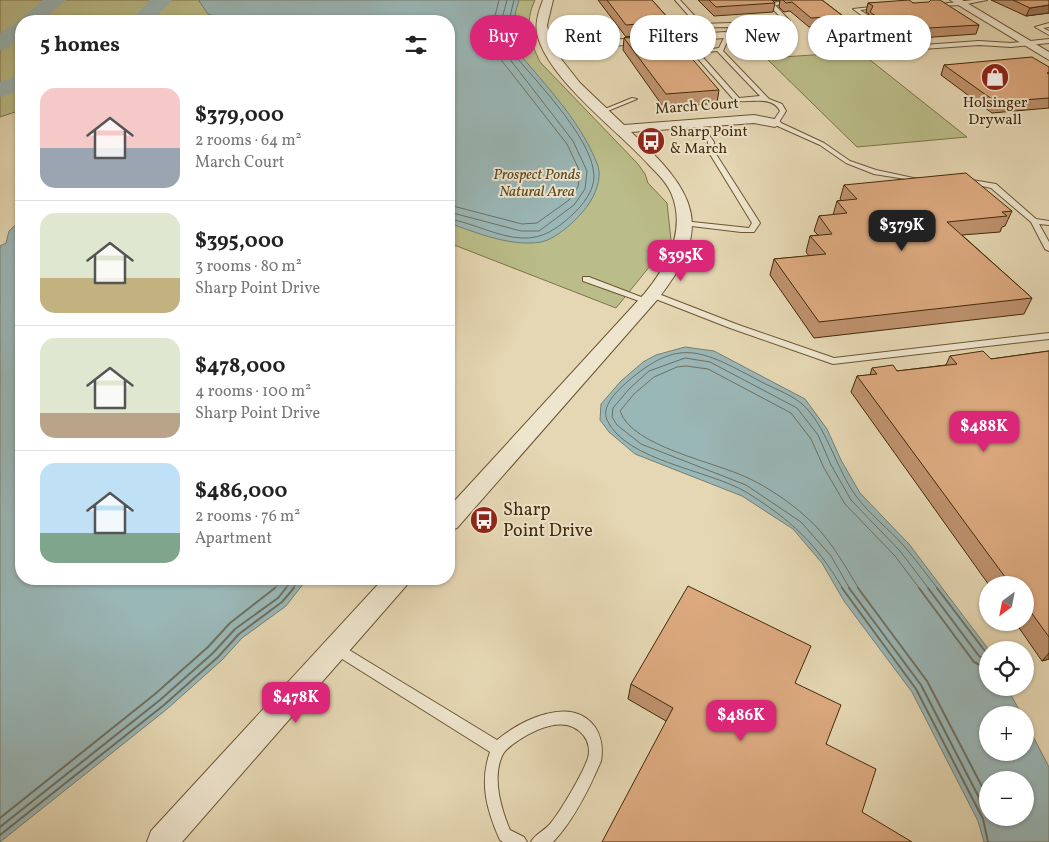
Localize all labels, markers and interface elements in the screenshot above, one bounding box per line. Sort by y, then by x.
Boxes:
chip: Buy [470,15,537,60]
chip: Rent [547,15,620,60]
chip: Filters [630,15,716,60]
chip: New [726,15,798,60]
chip: Apartment [808,15,931,60]
text: 5 homes [40,31,120,60]
icon: filters [402,31,430,59]
shop icon: Holsinger Drywall [980,62,1010,92]
place label: Holsinger Drywall [963,93,1027,131]
street label: March Court [654,94,740,120]
text: $379,000 [195,101,284,130]
icon: home [80,108,140,168]
place label: Sharp Point & March [670,122,748,160]
bus stop icon: Sharp Point & March [636,126,666,156]
text: 2 rooms · 64 m² [195,130,302,152]
text: March Court [195,152,284,174]
park label: Prospect Ponds Natural Area [493,165,581,203]
pin: $379K [867,210,937,252]
text: $379K [880,215,924,237]
text: $395,000 [195,227,284,256]
icon: home [80,233,140,293]
pin: $395K [646,240,716,282]
text: $395K [659,245,703,267]
text: 3 rooms · 80 m² [195,256,302,278]
text: Sharp Point Drive [195,278,320,300]
text: $478,000 [195,352,285,381]
icon: home [80,358,140,418]
text: 4 rooms · 100 m² [195,381,311,403]
text: Sharp Point Drive [195,403,320,425]
pin: $488K [949,410,1019,453]
text: $488K [960,416,1008,438]
text: $486,000 [195,477,288,506]
icon: home [80,483,140,543]
place label: Sharp Point Drive [503,498,593,544]
bus stop icon: Sharp Point Drive [469,505,499,535]
text: 2 rooms · 76 m² [195,506,300,528]
text: Apartment [195,528,272,550]
north arrow [979,576,1034,631]
map controls [979,576,1034,826]
button: locate [979,641,1034,696]
pin: $478K [261,682,331,724]
text: $478K [273,687,319,709]
pin: $486K [706,700,776,742]
text: $486K [717,705,765,727]
button: + [979,706,1034,761]
button: − [979,771,1034,826]

